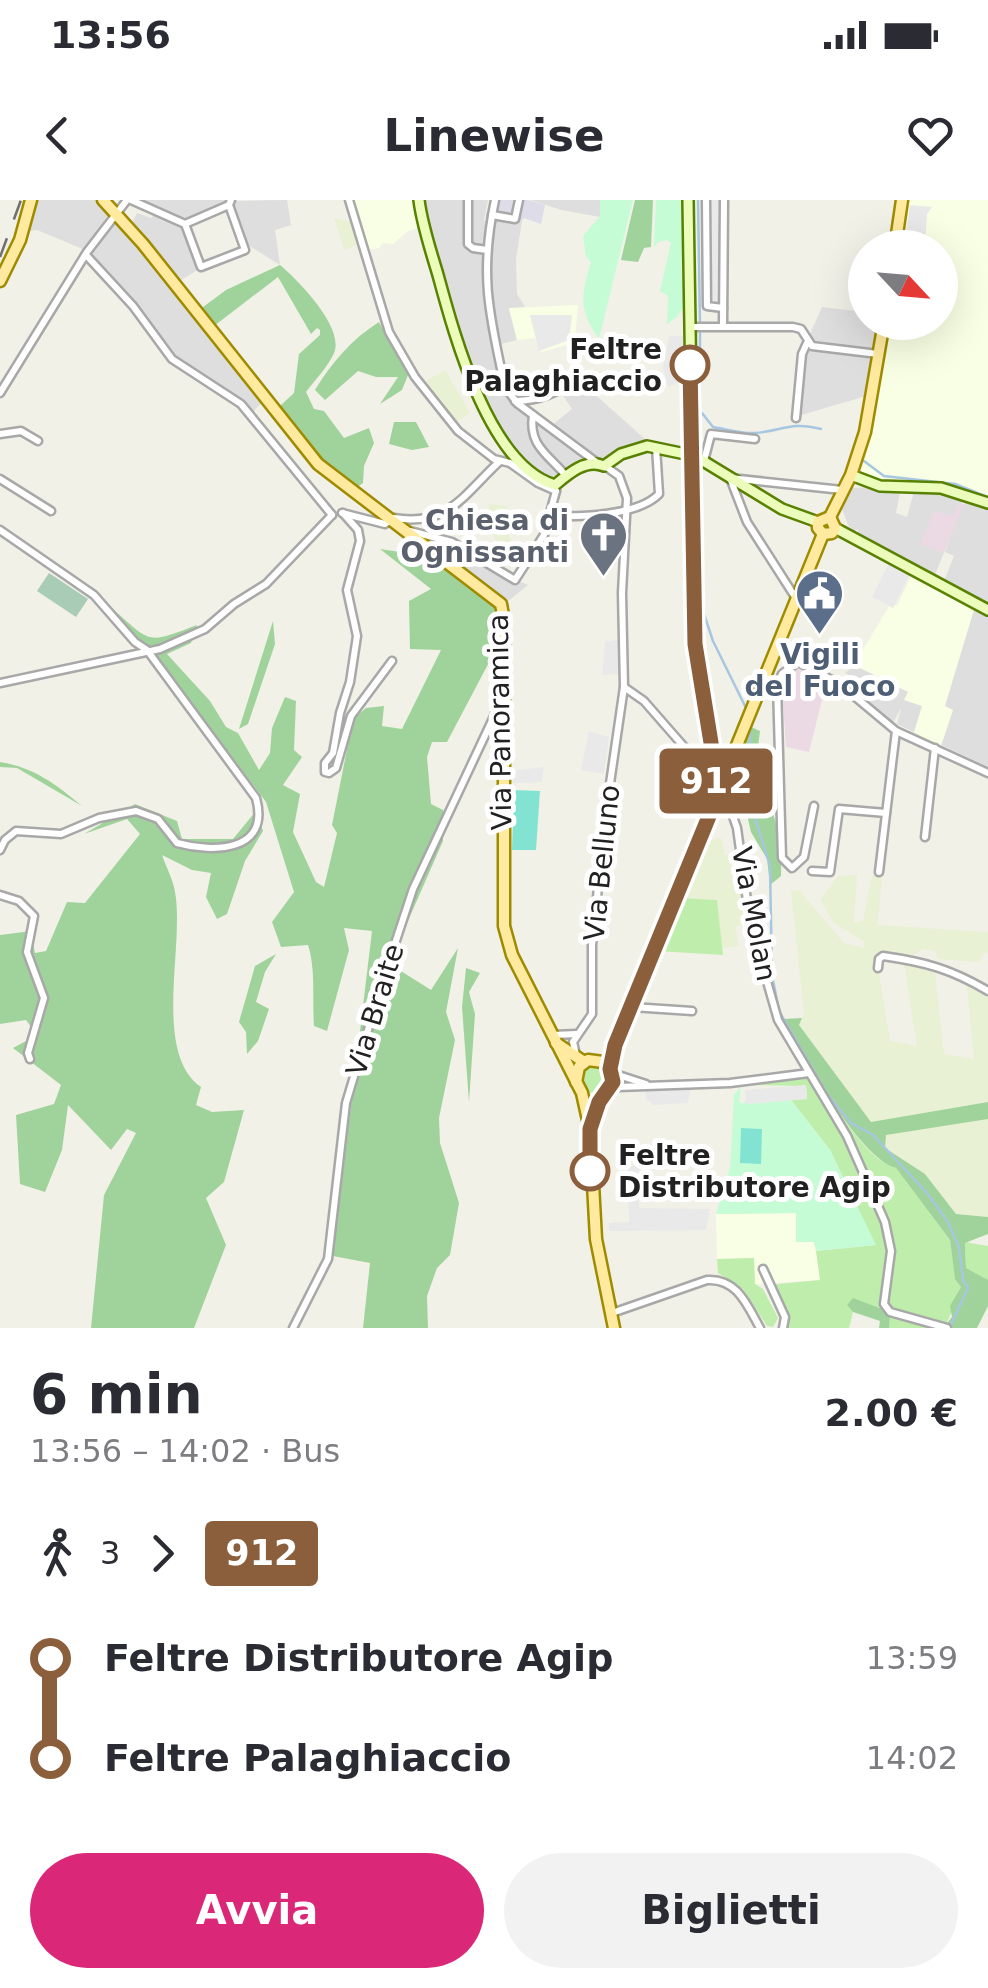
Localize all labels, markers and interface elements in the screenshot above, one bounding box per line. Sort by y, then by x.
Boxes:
text: 13:56 [50,13,171,57]
icon: back [30,108,85,163]
icon: heart [903,108,958,163]
text: Linewise [384,109,604,162]
north arrow [848,230,958,340]
map controls [848,230,958,340]
place label: Feltre Palaghiaccio [464,333,662,398]
marker: Feltre Palaghiaccio [671,346,709,384]
place label: Chiesa di Ognissanti [400,504,569,569]
church icon: Chiesa di Ognissanti [578,510,630,578]
public building icon: Vigili del Fuoco [794,568,846,636]
street label: Via Panoramica [482,614,518,830]
place label: Vigili del Fuoco [744,638,896,703]
line badge: 912 [658,748,774,814]
text: 912 [679,761,753,801]
street label: Via Belluno [577,783,627,943]
street label: Via Molan [725,844,783,984]
street label: Via Braite [339,940,411,1080]
place label: Feltre Distributore Agip [618,1139,891,1204]
marker: Feltre Distributore Agip [571,1152,609,1190]
text: 6 min [30,1362,203,1426]
text: 2.00 € [825,1391,958,1435]
text: 13:56 – 14:02 · Bus [30,1432,340,1470]
icon: walk [30,1526,85,1581]
icon: forward [135,1526,190,1581]
text: 912 [225,1533,298,1573]
text: 3 [100,1534,120,1572]
text: Feltre Distributore Agip [104,1636,613,1680]
text: 13:59 [866,1639,958,1677]
text: Feltre Palaghiaccio [104,1736,511,1780]
text: 14:02 [866,1739,958,1777]
button: Avvia [30,1853,484,1968]
button: Biglietti [504,1853,958,1968]

